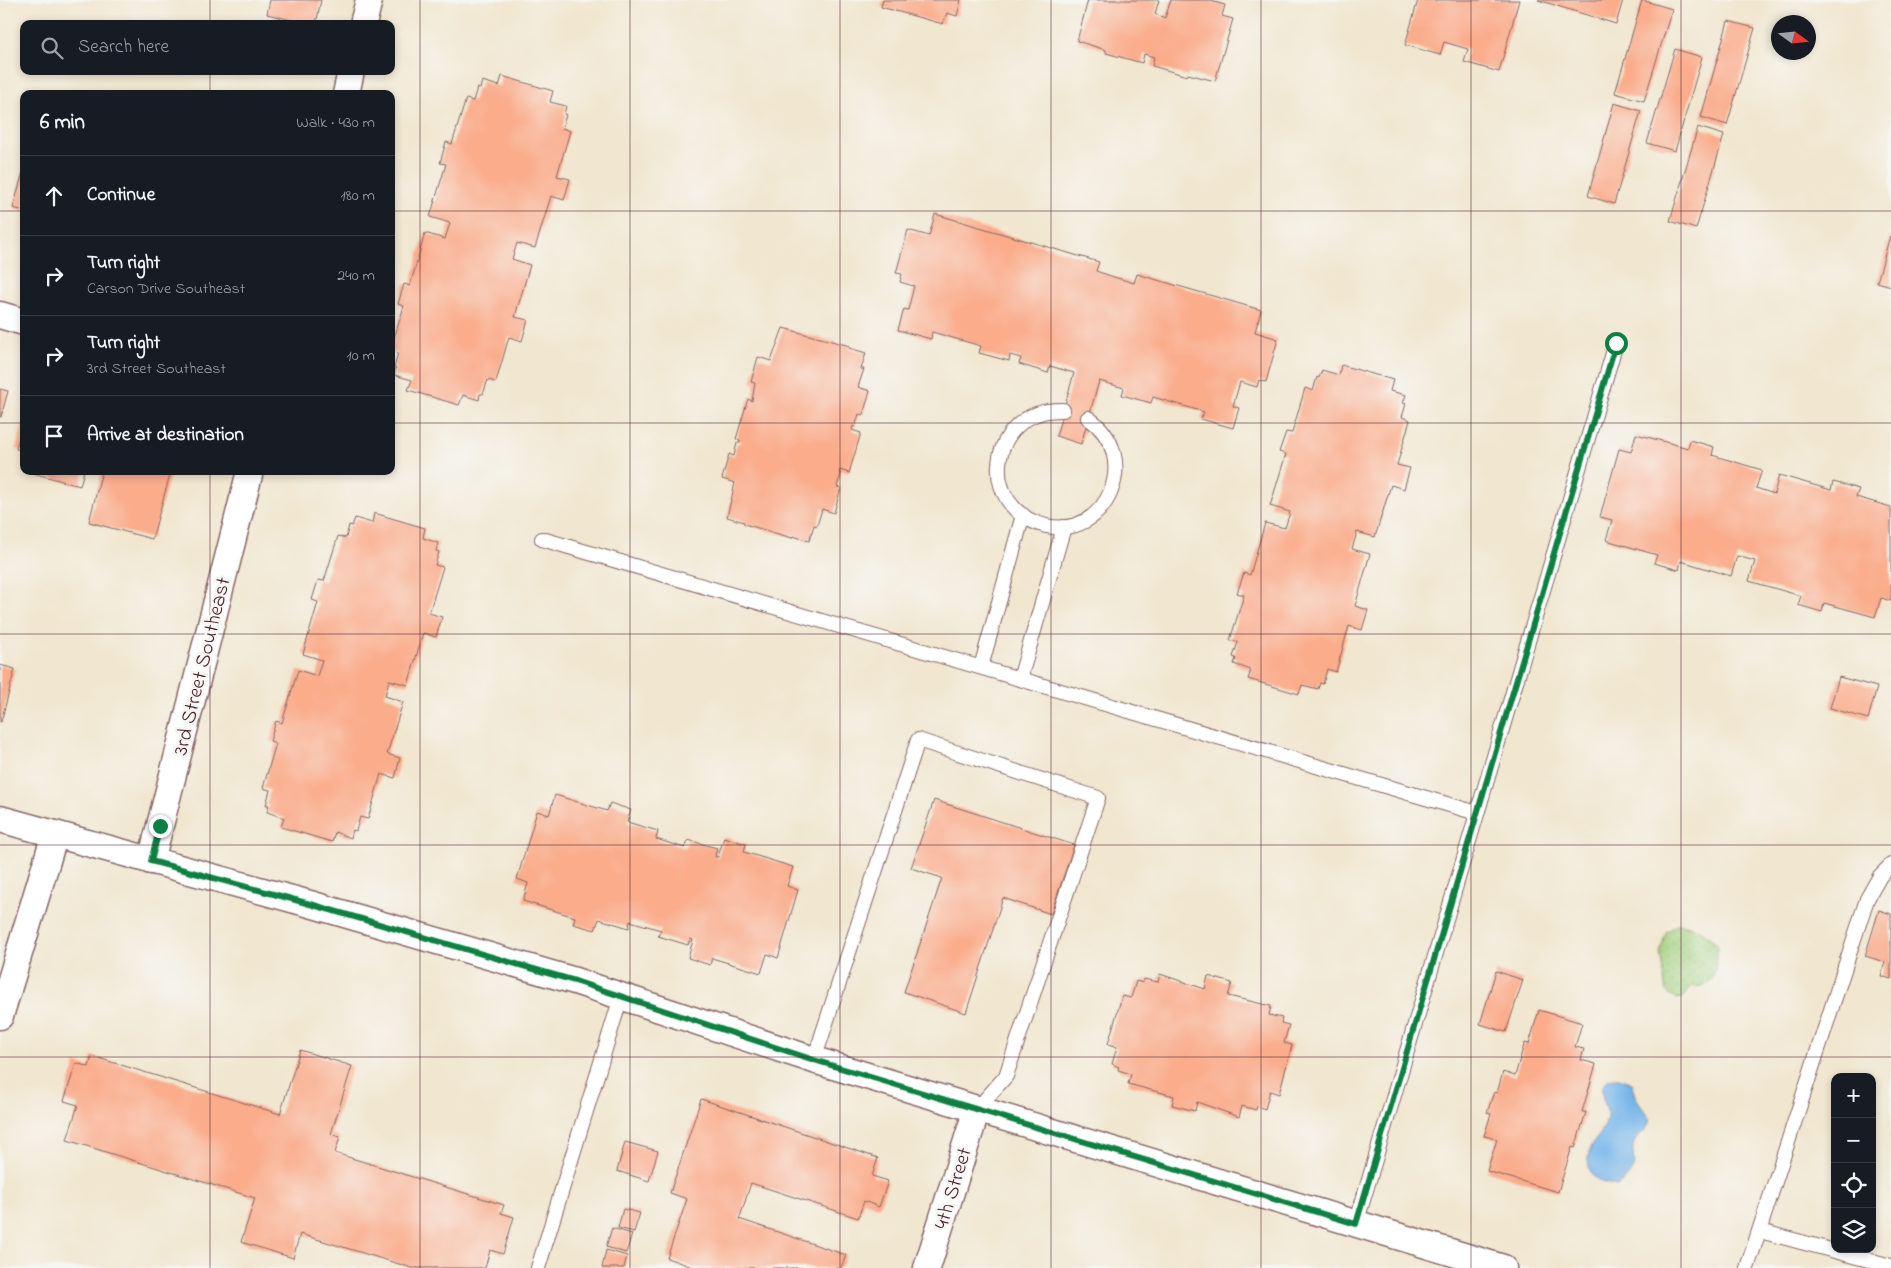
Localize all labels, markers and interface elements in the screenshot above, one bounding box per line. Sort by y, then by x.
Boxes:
north arrow [1771,15,1816,60]
search box [20,20,395,75]
icon: search [38,34,66,62]
text: Search here [78,34,169,61]
text: 6 min [40,108,85,138]
text: Walk · 430 m [296,111,375,135]
icon: ahead [40,182,68,210]
text: Continue [87,182,155,209]
text: 180 m [341,184,375,208]
text: Turn right [87,250,160,277]
icon: right [40,262,68,290]
text: 240 m [337,264,375,288]
text: Carson Drive Southeast [87,277,245,301]
text: Turn right [87,330,160,357]
route start [1605,332,1628,355]
icon: right [40,342,68,370]
text: 10 m [347,344,375,368]
text: 3rd Street Southeast [87,357,226,381]
icon: arrive [40,422,68,450]
text: Arrive at destination [87,422,244,449]
street label: 3rd Street Southeast [166,574,240,759]
route end [149,815,172,838]
map controls [1831,1073,1876,1253]
button: + [1831,1073,1876,1118]
button: − [1831,1118,1876,1163]
street label: 4th Street [927,1144,981,1233]
button: locate [1831,1163,1876,1208]
button: layers [1831,1208,1876,1253]

